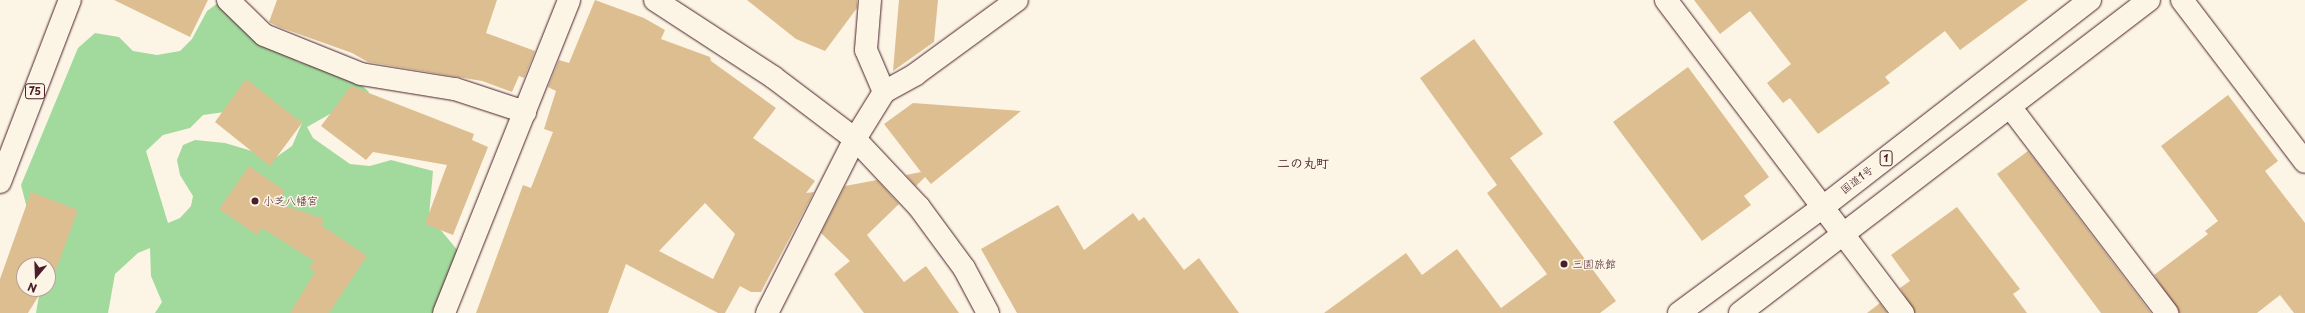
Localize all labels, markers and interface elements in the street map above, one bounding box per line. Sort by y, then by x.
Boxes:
road number: 75 [25,83,45,99]
road number: 1 [1879,150,1893,166]
district label: 二の丸町 [1277,155,1329,171]
street label: 国道1号 [1838,163,1876,197]
place label: 小芝八幡宮 [263,194,318,208]
marker: 小芝八幡宮 [250,196,260,206]
north arrow [16,257,56,297]
place label: 三園旅館 [1572,257,1616,271]
marker: 三園旅館 [1559,259,1569,269]
text: N [25,278,39,297]

